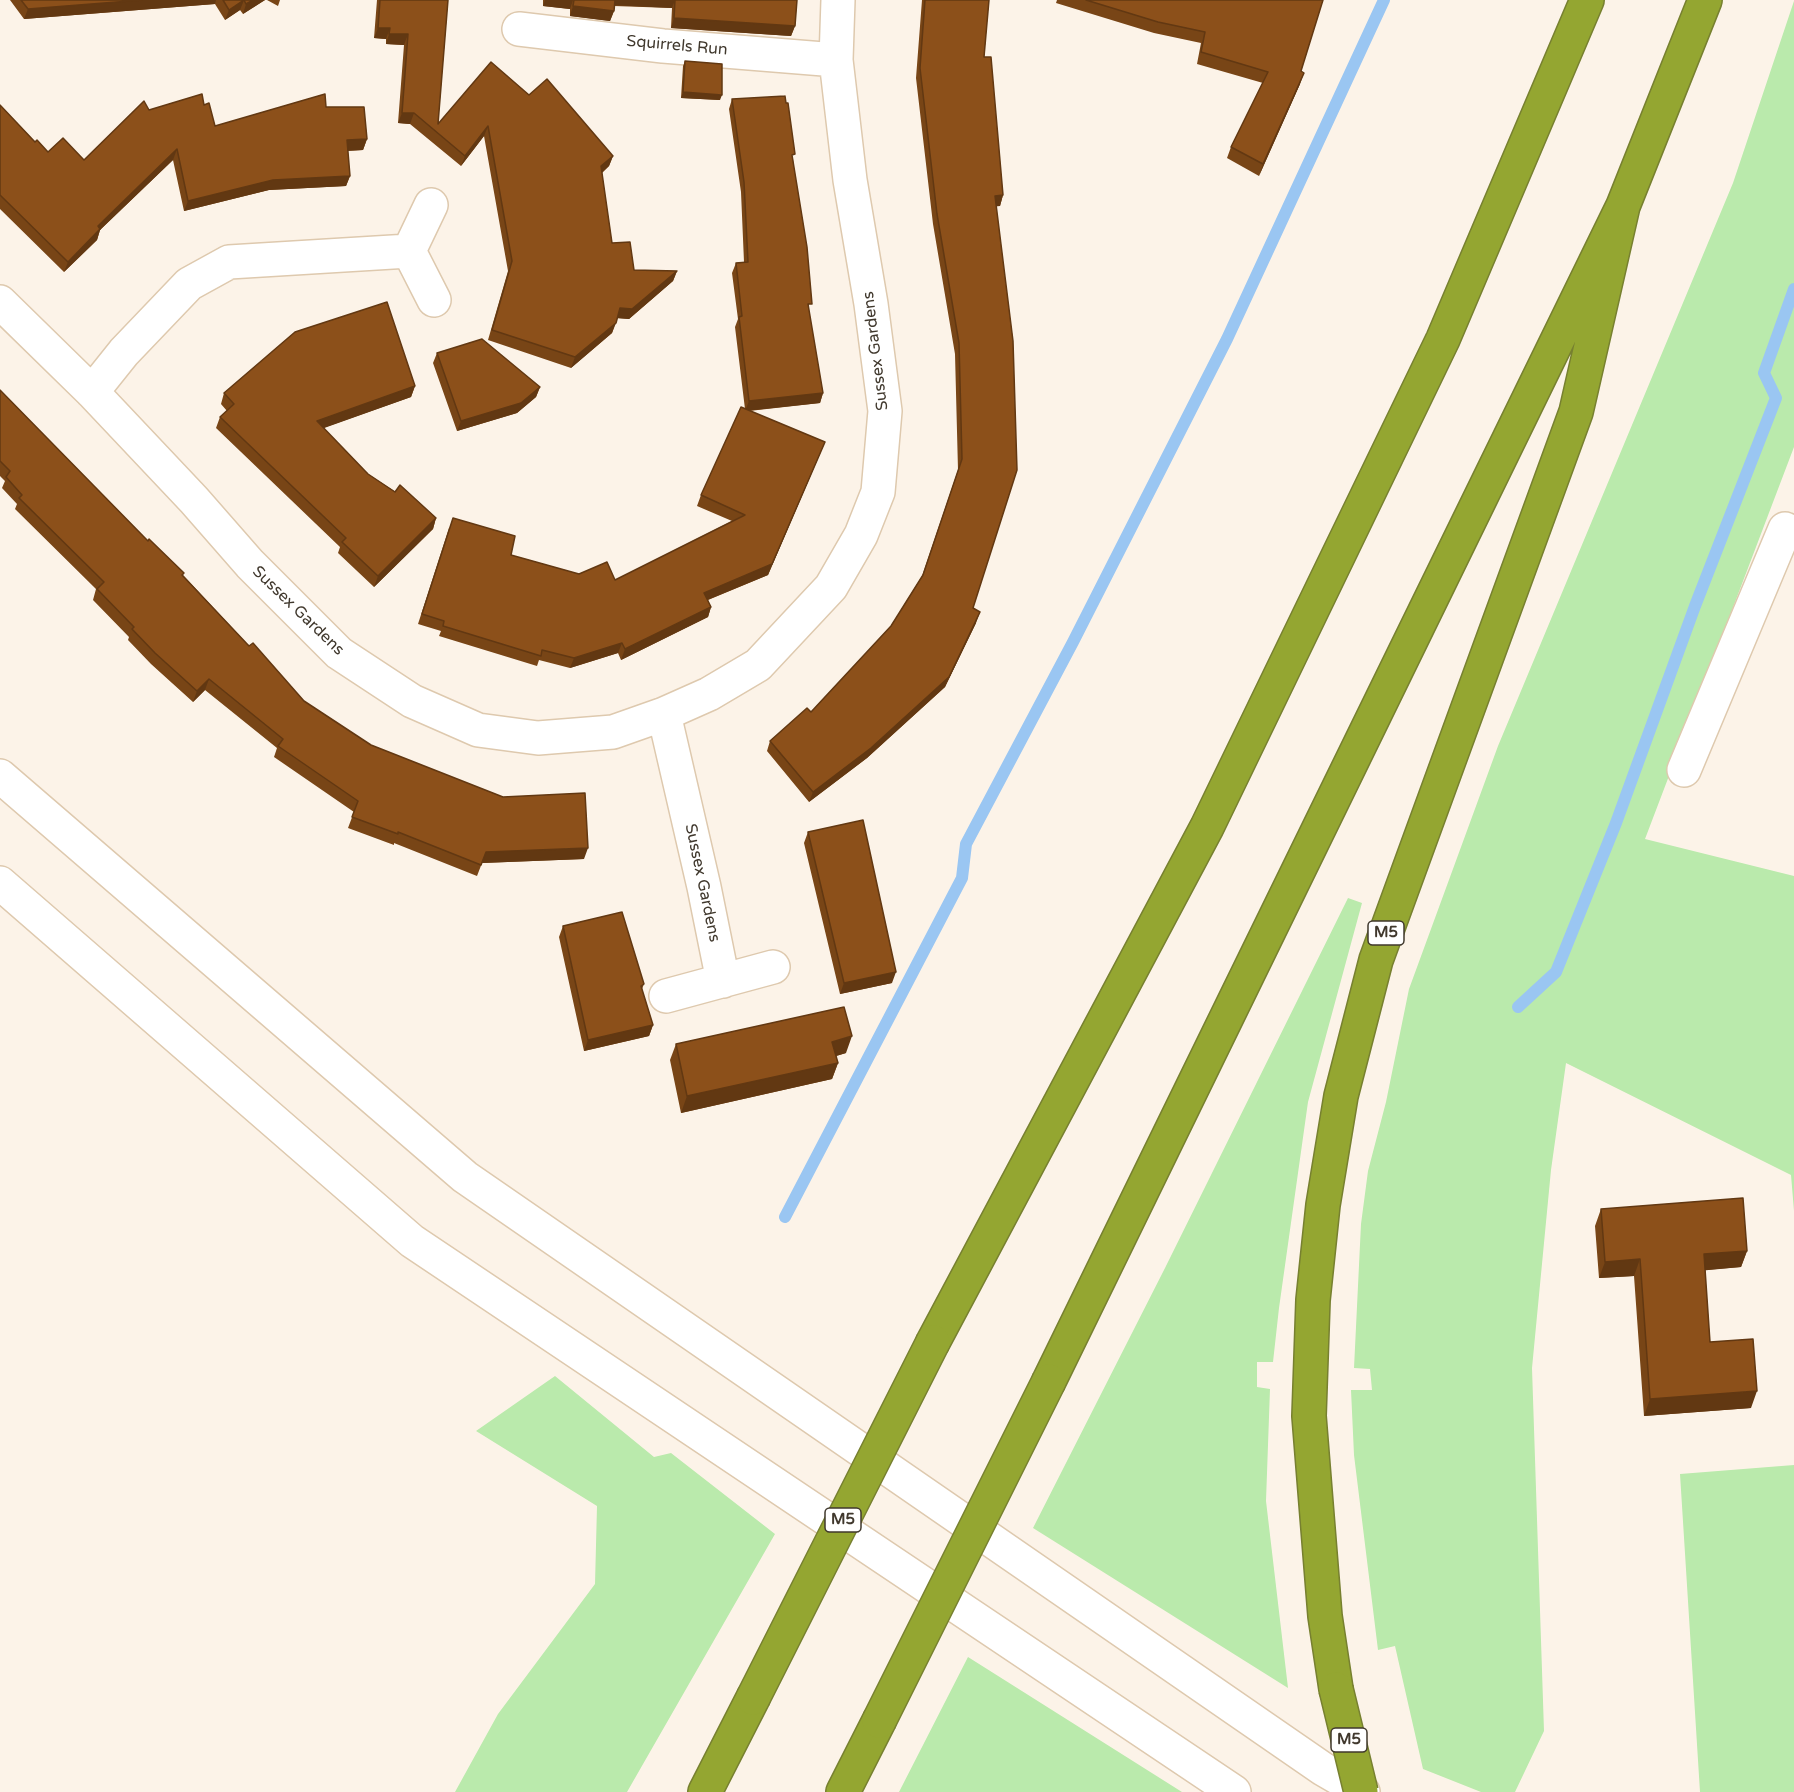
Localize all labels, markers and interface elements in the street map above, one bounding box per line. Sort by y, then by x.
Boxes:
street label: Squirrels Run [626,32,728,60]
street label: Sussex Gardens [859,290,893,412]
street label: Sussex Gardens [248,562,348,660]
street label: Sussex Gardens [680,822,724,944]
road number: M5 [1368,921,1404,945]
road number: M5 [825,1508,861,1532]
road number: M5 [1331,1728,1367,1752]

